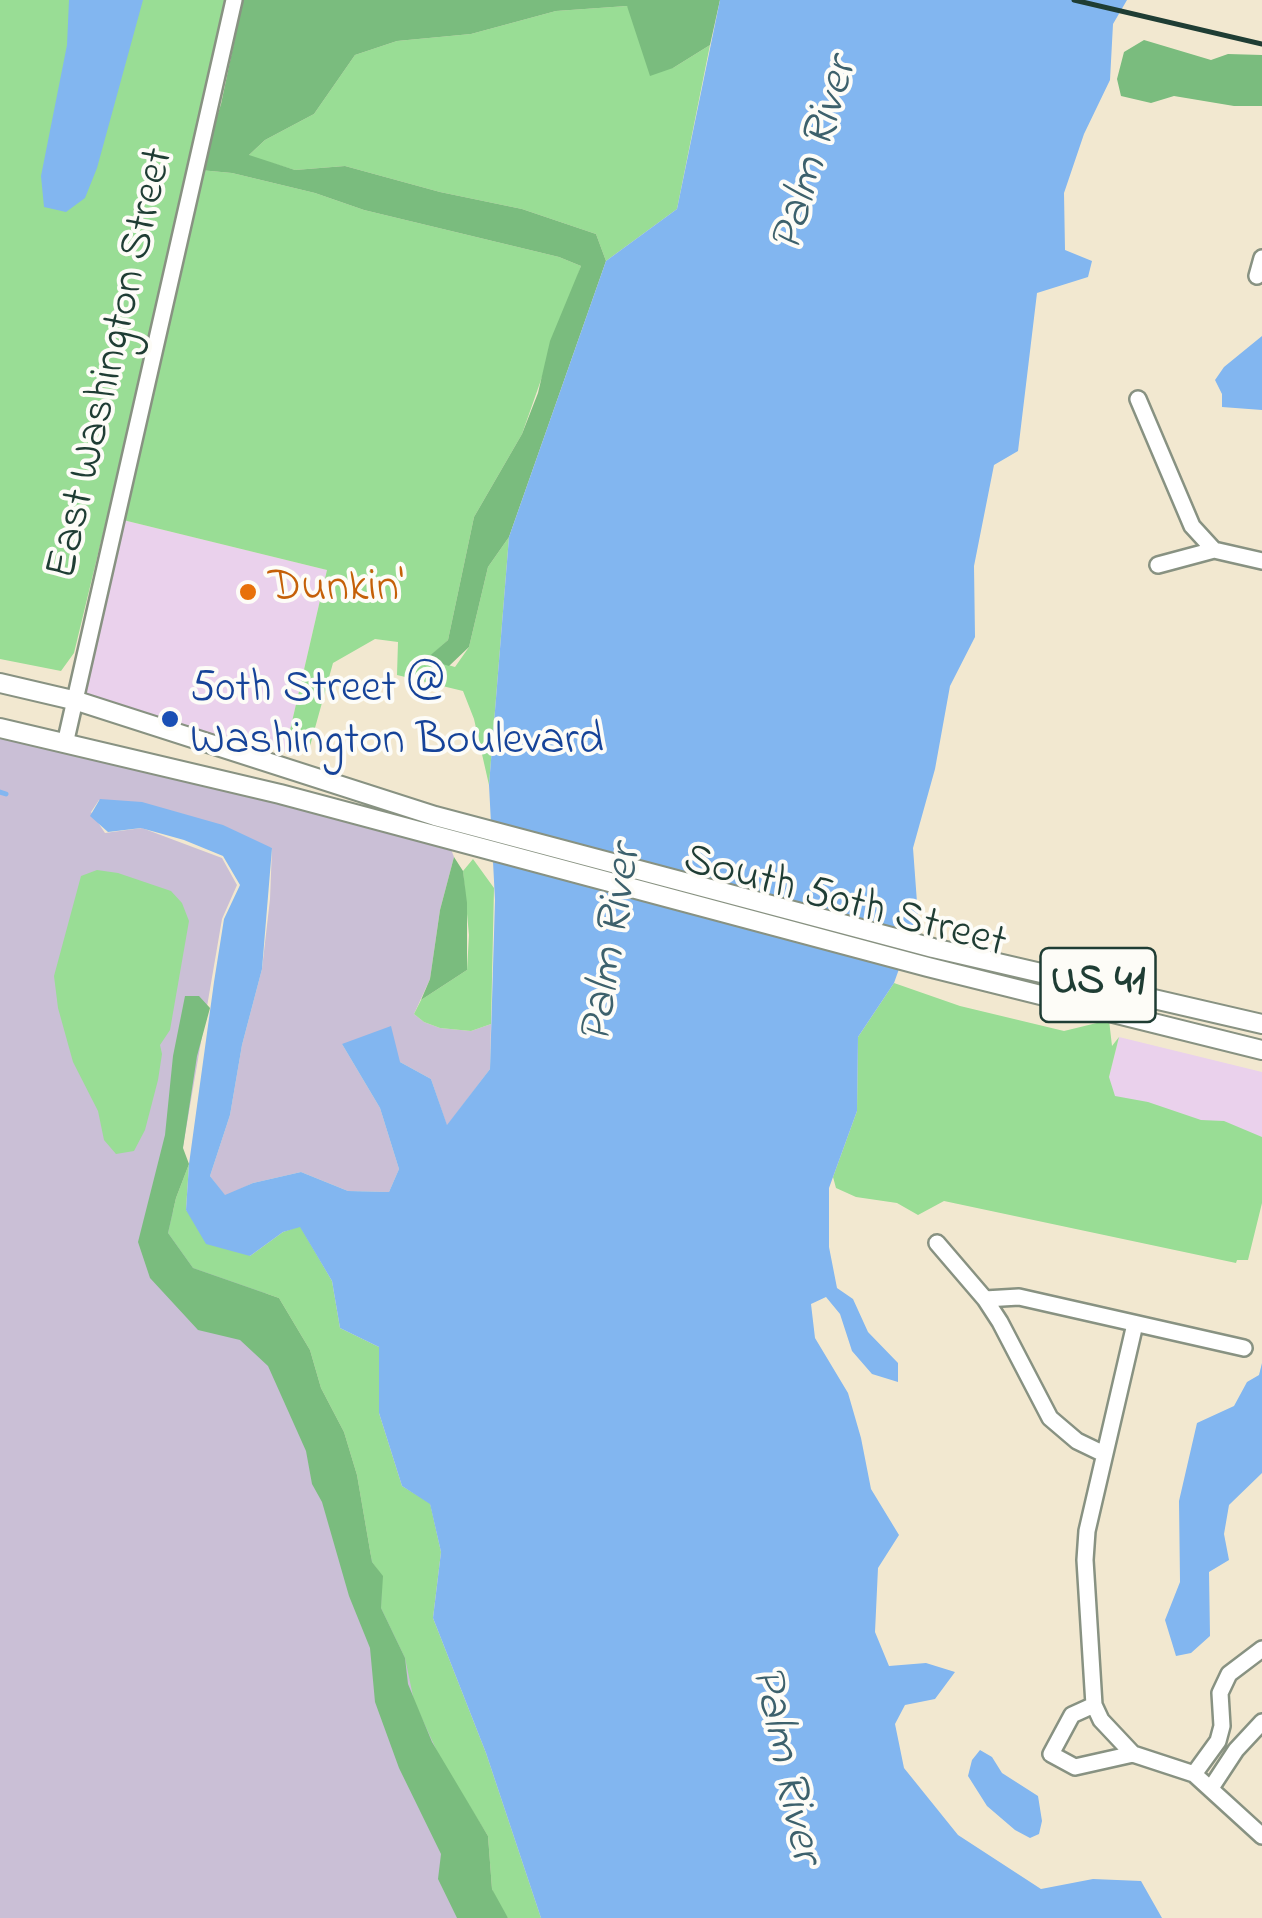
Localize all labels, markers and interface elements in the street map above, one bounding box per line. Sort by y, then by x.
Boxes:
water label: Palm River [761,52,875,260]
street label: East Washington Street [38,143,190,585]
place label: Dunkin' [268,565,403,619]
marker: Dunkin' [237,581,259,603]
place label: 50th Street @ Washington Boulevard [190,666,604,772]
marker: 50th Street @ Washington Boulevard [159,708,181,730]
street label: South 50th Street [677,836,1011,974]
water label: Palm River [571,842,659,1048]
road number: US 41 [1040,948,1156,1022]
water label: Palm River [733,1661,831,1869]

